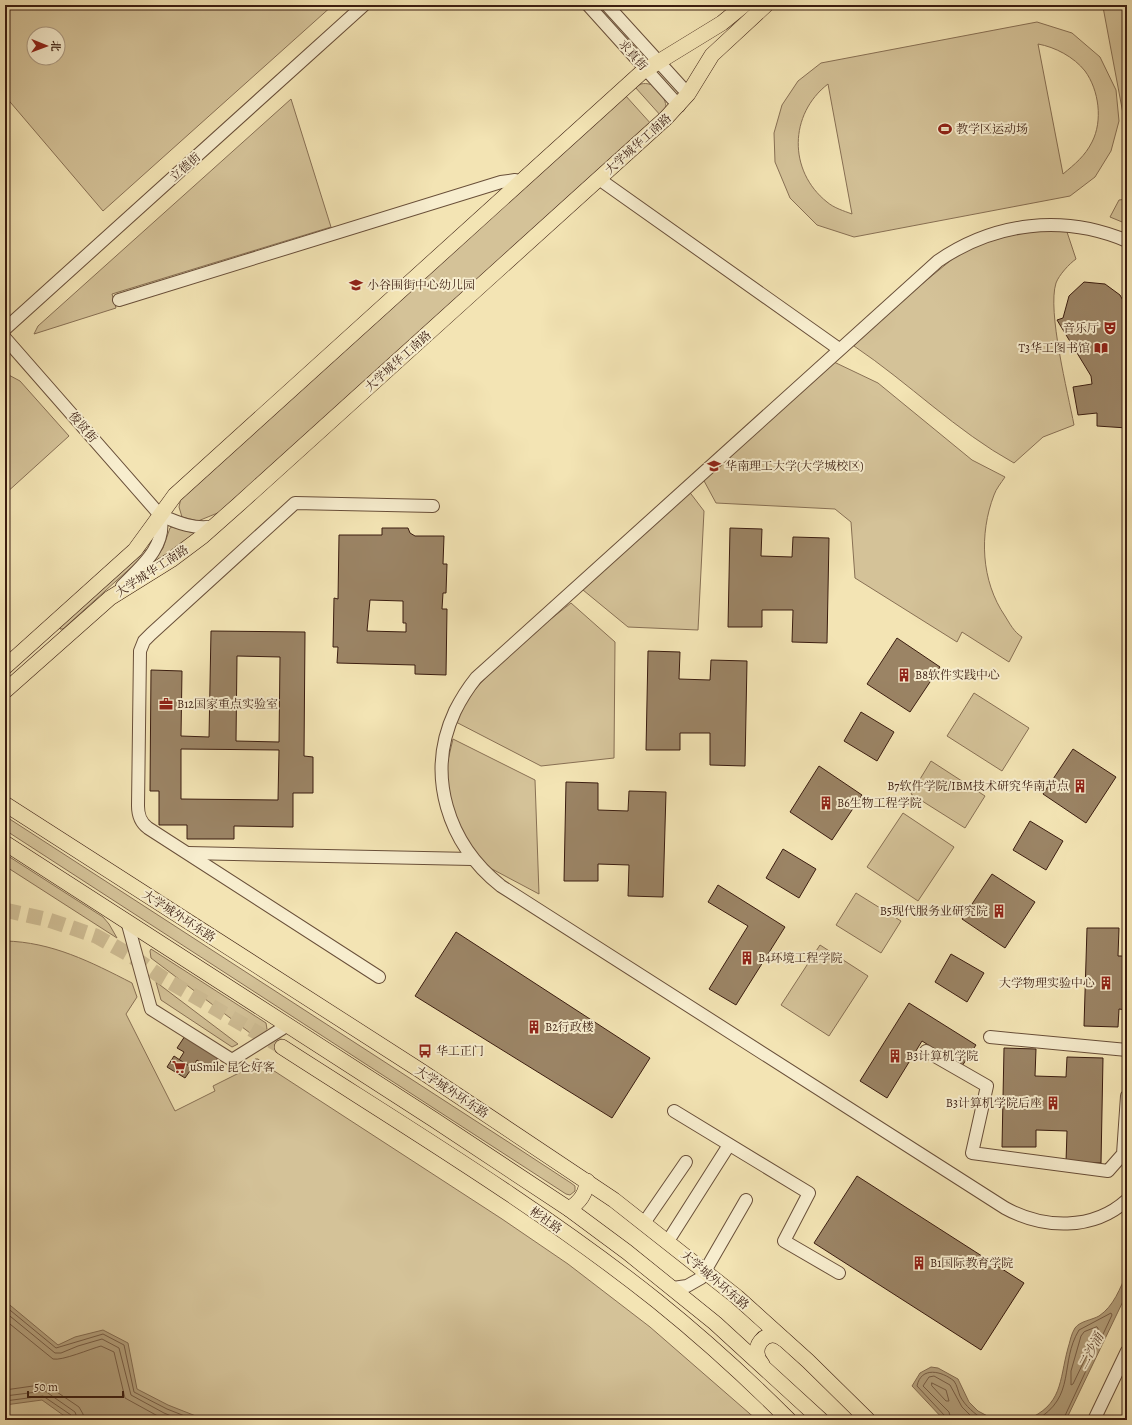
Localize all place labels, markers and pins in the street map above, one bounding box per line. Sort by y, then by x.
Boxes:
sports icon: 教学区运动场 [937,121,953,137]
place label: 教学区运动场 [956,121,1028,137]
school or university icon: 小谷围街中心幼儿园 [348,277,364,293]
place label: 小谷围街中心幼儿园 [367,277,475,293]
place label: 音乐厅 [1063,320,1099,336]
theatre icon: 音乐厅 [1102,320,1118,336]
place label: T3华工图书馆 [1018,340,1090,356]
library icon: T3华工图书馆 [1093,340,1109,356]
school or university icon: 华南理工大学(大学城校区) [706,458,722,474]
place label: 华南理工大学(大学城校区) [725,458,864,474]
building icon: B8软件实践中心 [896,667,912,683]
place label: B8软件实践中心 [915,667,1000,683]
office icon: B12国家重点实验室 [158,696,174,712]
place label: B12国家重点实验室 [177,696,278,712]
place label: B7软件学院/IBM技术研究华南节点 [887,778,1069,794]
building icon: B7软件学院/IBM技术研究华南节点 [1072,778,1088,794]
building icon: B6生物工程学院 [818,795,834,811]
place label: B6生物工程学院 [837,795,922,811]
place label: B5现代服务业研究院 [880,903,988,919]
building icon: B5现代服务业研究院 [991,903,1007,919]
building icon: B4环境工程学院 [739,950,755,966]
place label: B4环境工程学院 [758,950,843,966]
place label: 大学物理实验中心 [999,975,1095,991]
building icon: 大学物理实验中心 [1098,975,1114,991]
building icon: B2行政楼 [526,1019,542,1035]
place label: B2行政楼 [545,1019,594,1035]
bus stop icon: 华工正门 [417,1043,433,1059]
place label: 华工正门 [436,1043,484,1059]
building icon: B3计算机学院 [887,1048,903,1064]
place label: B3计算机学院 [906,1048,978,1064]
supermarket icon: uSmile 昆仑好客 [171,1059,187,1075]
place label: uSmile 昆仑好客 [190,1059,275,1075]
place label: B3计算机学院后座 [946,1095,1042,1111]
building icon: B3计算机学院后座 [1045,1095,1061,1111]
building icon: B1国际教育学院 [911,1255,927,1271]
place label: B1国际教育学院 [930,1255,1013,1271]

